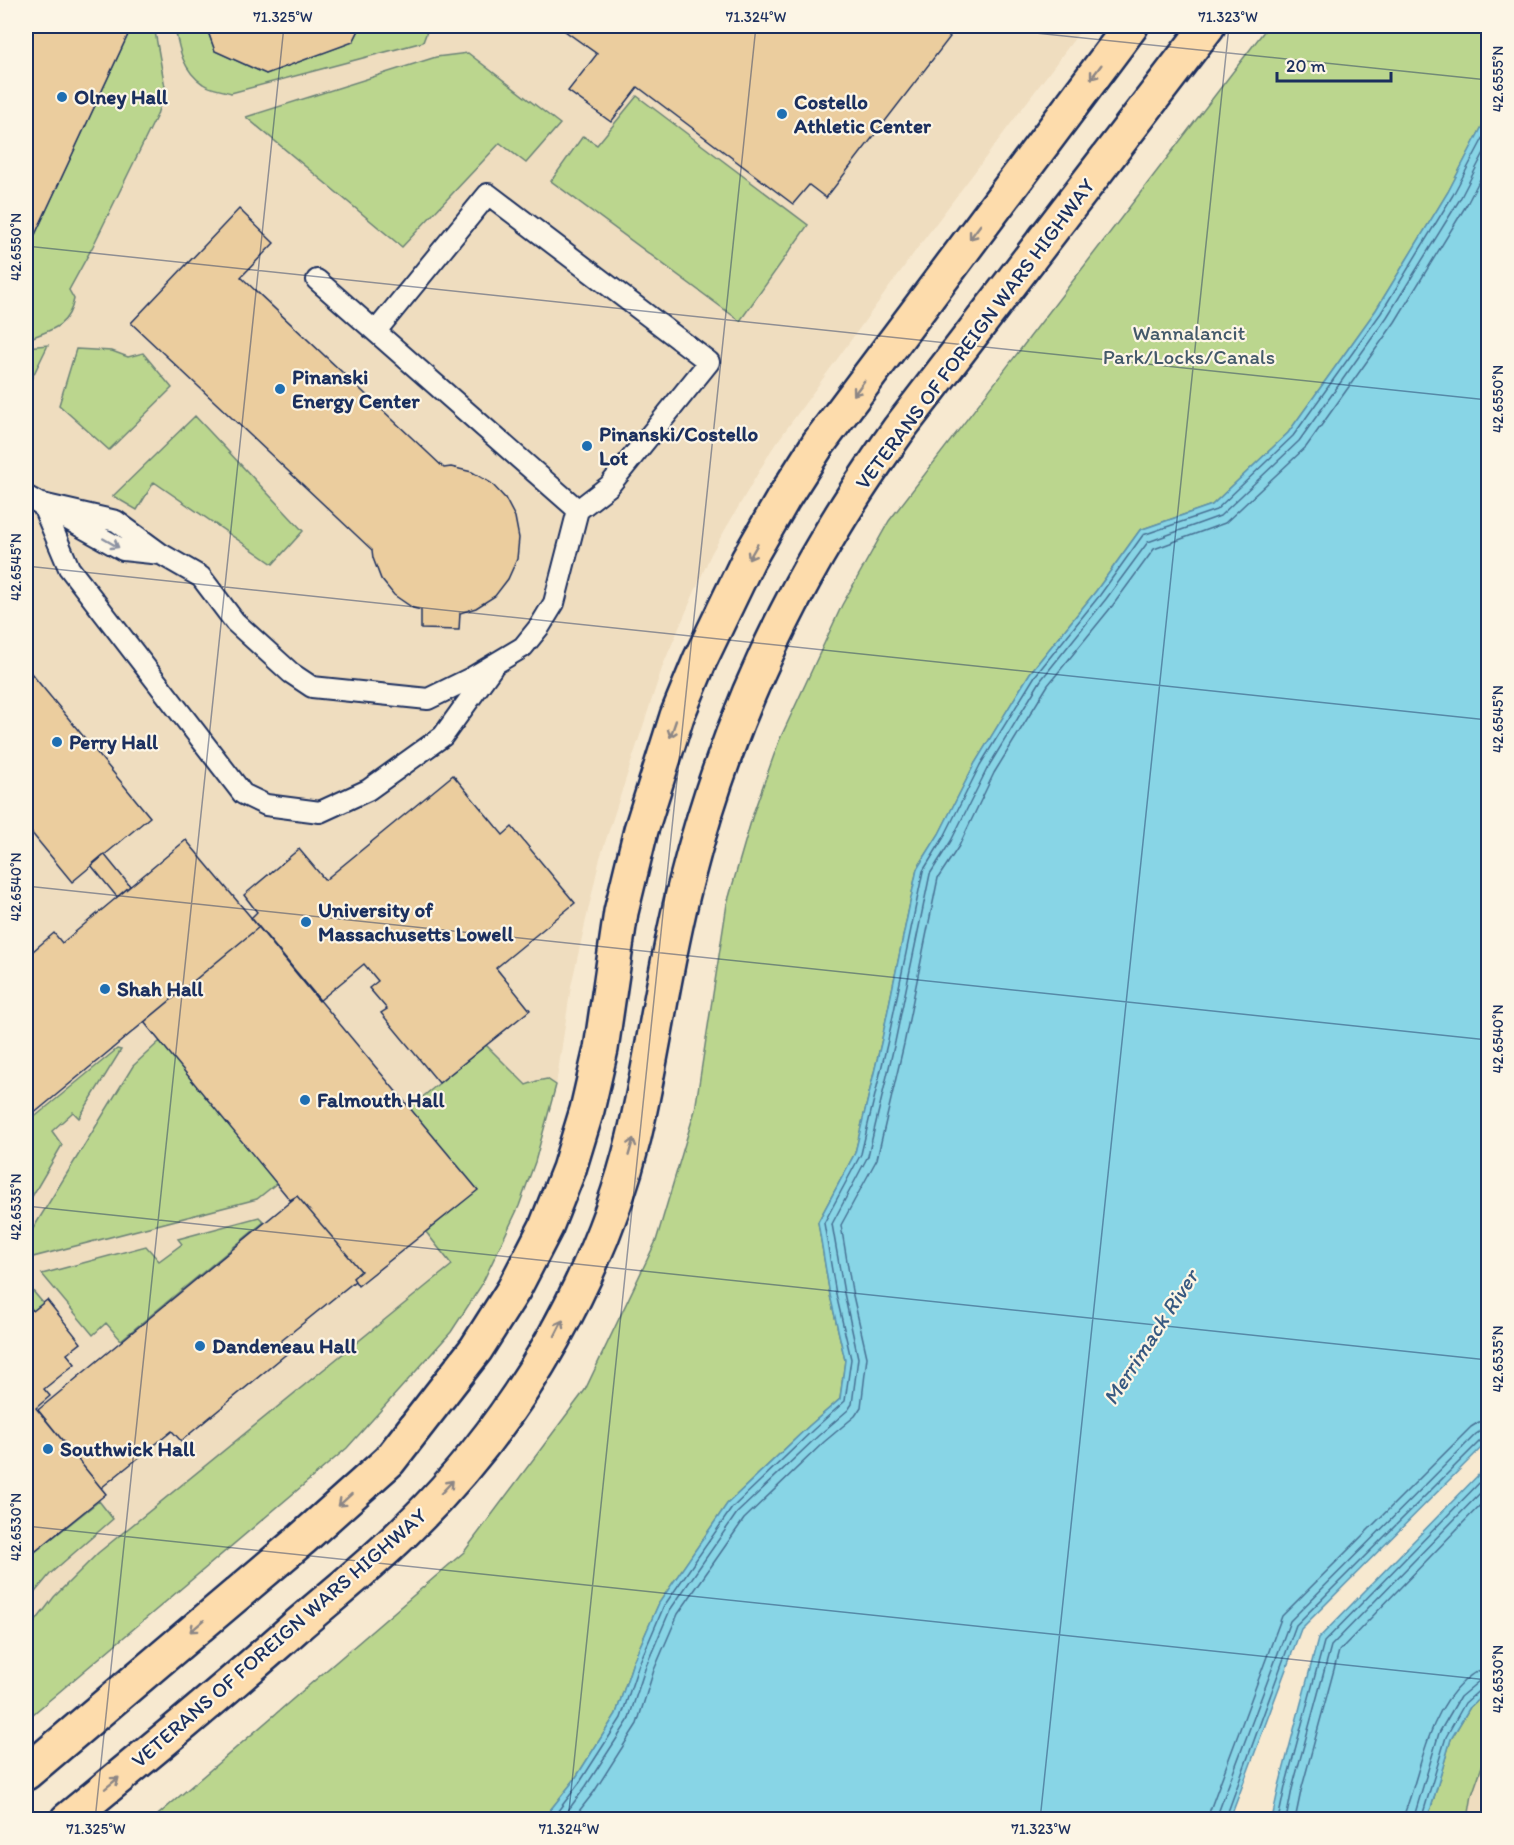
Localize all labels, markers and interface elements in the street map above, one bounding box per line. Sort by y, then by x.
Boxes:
text: 71.325°W [253,8,313,26]
text: 71.324°W [726,8,786,26]
text: 71.323°W [1198,8,1258,26]
scale bar [1277,45,1391,83]
text: 42.6555°N [1489,46,1507,112]
text: 20 m [1286,55,1326,77]
one-way arrow [1089,64,1102,80]
place label: Olney Hall [74,84,169,110]
place label: Costello Athletic Center [793,89,932,138]
marker: Olney Hall [55,90,69,104]
marker: Costello Athletic Center [775,107,789,121]
street label: VETERANS OF FOREIGN WARS HIGHWAY [849,173,1100,494]
text: 42.6550°N [7,213,25,281]
one-way arrow [969,224,982,240]
park label: Wannalancit Park/Locks/Canals [1103,320,1275,369]
place label: Pinanski Energy Center [292,364,420,414]
text: 42.6550°N [1489,365,1507,433]
one-way arrow [852,380,865,396]
marker: Pinanski Energy Center [273,382,287,396]
place label: Pinanski/Costello Lot [599,421,759,470]
marker: Pinanski/Costello Lot [580,439,594,453]
text: 42.6545°N [7,533,25,601]
one-way arrow [102,538,119,550]
one-way arrow [746,543,758,560]
text: 42.6545°N [1489,685,1507,753]
one-way arrow [666,720,677,738]
place label: Perry Hall [69,729,159,755]
marker: Perry Hall [50,735,64,749]
text: 42.6540°N [7,852,25,922]
place label: University of Massachusetts Lowell [318,897,514,946]
marker: University of Massachusetts Lowell [299,915,313,929]
place label: Shah Hall [117,976,204,1001]
marker: Shah Hall [98,982,112,996]
text: 42.6540°N [1489,1004,1507,1074]
place label: Falmouth Hall [317,1087,446,1112]
marker: Falmouth Hall [298,1093,312,1107]
one-way arrow [625,1138,637,1157]
text: 42.6535°N [7,1173,25,1241]
water label: Merrimack River [1097,1263,1205,1410]
one-way arrow [553,1319,565,1337]
text: 42.6535°N [1489,1325,1507,1393]
place label: Dandeneau Hall [212,1333,357,1358]
marker: Dandeneau Hall [193,1339,207,1353]
place label: Southwick Hall [60,1436,196,1461]
marker: Southwick Hall [41,1442,55,1456]
one-way arrow [440,1480,454,1495]
text: 42.6530°N [7,1493,25,1561]
one-way arrow [338,1493,353,1507]
street label: VETERANS OF FOREIGN WARS HIGHWAY [126,1503,431,1773]
one-way arrow [189,1620,205,1633]
text: 42.6530°N [1489,1645,1507,1713]
one-way arrow [104,1776,120,1789]
text: 71.325°W [66,1820,126,1838]
text: 71.324°W [539,1820,599,1838]
text: 71.323°W [1011,1820,1071,1838]

